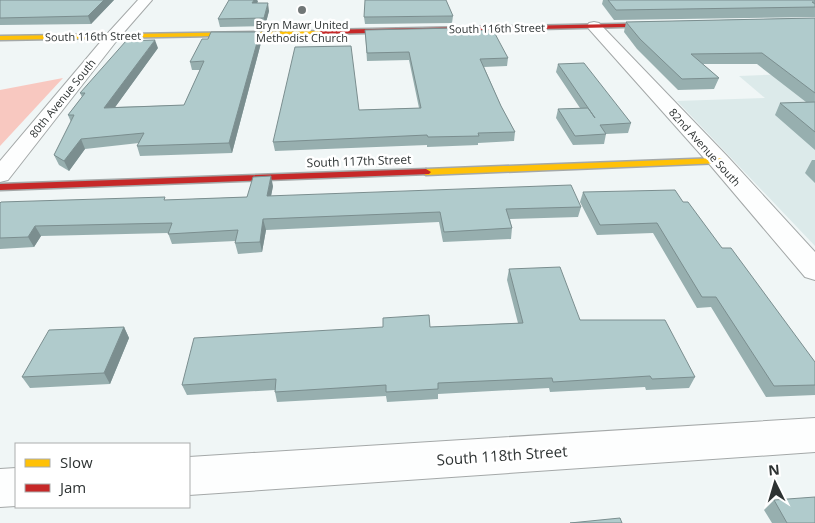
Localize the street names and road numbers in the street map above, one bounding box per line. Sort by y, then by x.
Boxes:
street label: South 116th Street [449,20,545,36]
street label: South 116th Street [45,28,141,44]
street label: 80th Avenue South [26,55,98,141]
street label: 82nd Avenue South [666,105,744,189]
street label: South 117th Street [306,151,412,171]
street label: South 118th Street [436,440,568,470]

